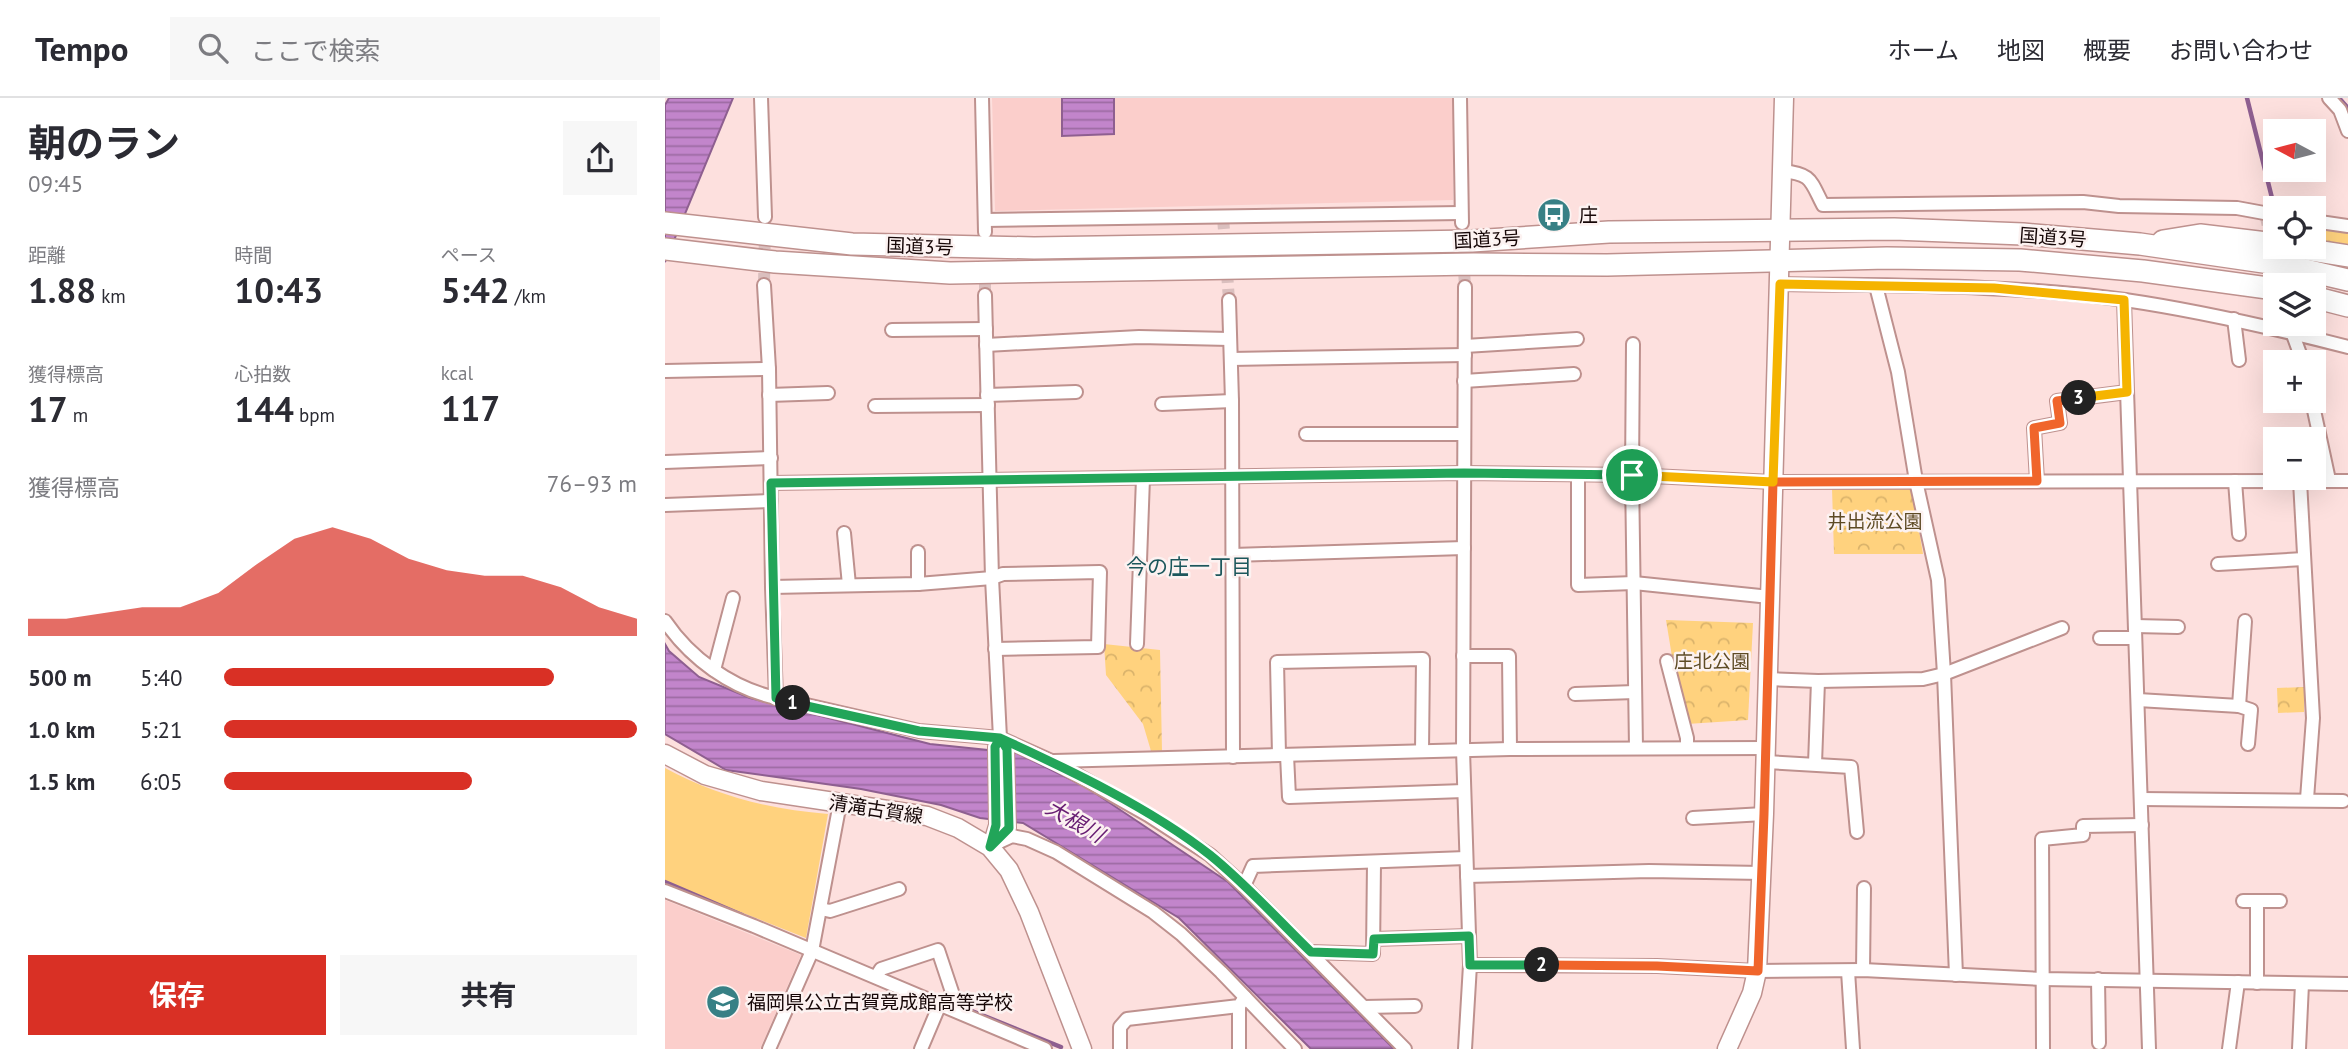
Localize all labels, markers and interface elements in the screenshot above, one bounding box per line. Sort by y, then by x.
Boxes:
search box [170,17,660,80]
text: Tempo [35,27,128,70]
icon: search [194,29,232,67]
text: ここで検索 [250,34,380,67]
text: ホーム [1888,35,1959,66]
text: 地図 [1997,35,2045,66]
text: 概要 [2083,35,2131,66]
text: お問い合わせ [2169,35,2313,66]
text: 朝のラン [28,118,180,167]
north arrow [2263,119,2326,182]
map controls [2263,119,2326,490]
button: share [563,121,637,195]
text: 09:45 [28,169,83,198]
bus stop icon: 庄 [1535,196,1573,234]
button: locate [2263,196,2326,259]
place label: 庄 [1579,203,1598,227]
street label: 国道3号 [2019,223,2087,251]
street label: 国道3号 [1453,225,1521,253]
street label: 国道3号 [886,233,954,259]
text: 距離 [28,243,66,267]
text: 時間 [234,243,272,267]
text: ペース [441,243,497,267]
text: 1.88 [28,267,96,313]
text: 10:43 [234,267,323,313]
text: 5:42 [441,267,510,313]
button: layers [2263,273,2326,336]
text: km [96,284,126,308]
text: /km [510,284,546,308]
button: + [2263,350,2326,413]
text: kcal [441,361,473,385]
text: 獲得標高 [28,362,104,386]
text: 心拍数 [234,362,291,386]
pin: 3 [2061,380,2097,416]
text: 117 [441,385,500,431]
text: 3 [2073,385,2084,409]
text: 17 [28,386,68,432]
text: 144 [234,386,294,432]
text: m [68,403,88,427]
text: bpm [294,403,335,427]
button: − [2263,427,2326,490]
pin [1602,445,1662,505]
icon: arrive [1613,456,1651,494]
text: 76–93 m [547,469,637,498]
text: 獲得標高 [28,473,120,502]
park label: 井出流公園 [1827,509,1923,533]
district label: 今の庄一丁目 [1126,553,1252,580]
park label: 庄北公園 [1674,649,1750,673]
text: 500 m [28,663,91,692]
text: 5:40 [140,663,183,692]
pin: 1 [775,686,811,720]
text: 1 [787,690,798,714]
text: 1.0 km [28,715,95,744]
text: 5:21 [140,715,183,744]
text: 1.5 km [28,767,95,796]
text: 6:05 [140,767,183,796]
street label: 清滝古賀線 [827,790,925,828]
water label: 大根川 [1041,794,1111,849]
pin: 2 [1525,948,1559,982]
text: 2 [1536,952,1547,976]
button: 保存 [28,955,326,1035]
button: 共有 [340,955,637,1035]
school or university icon: 福岡県公立古賀竟成館高等学校 [704,983,742,1021]
place label: 福岡県公立古賀竟成館高等学校 [747,990,1013,1014]

